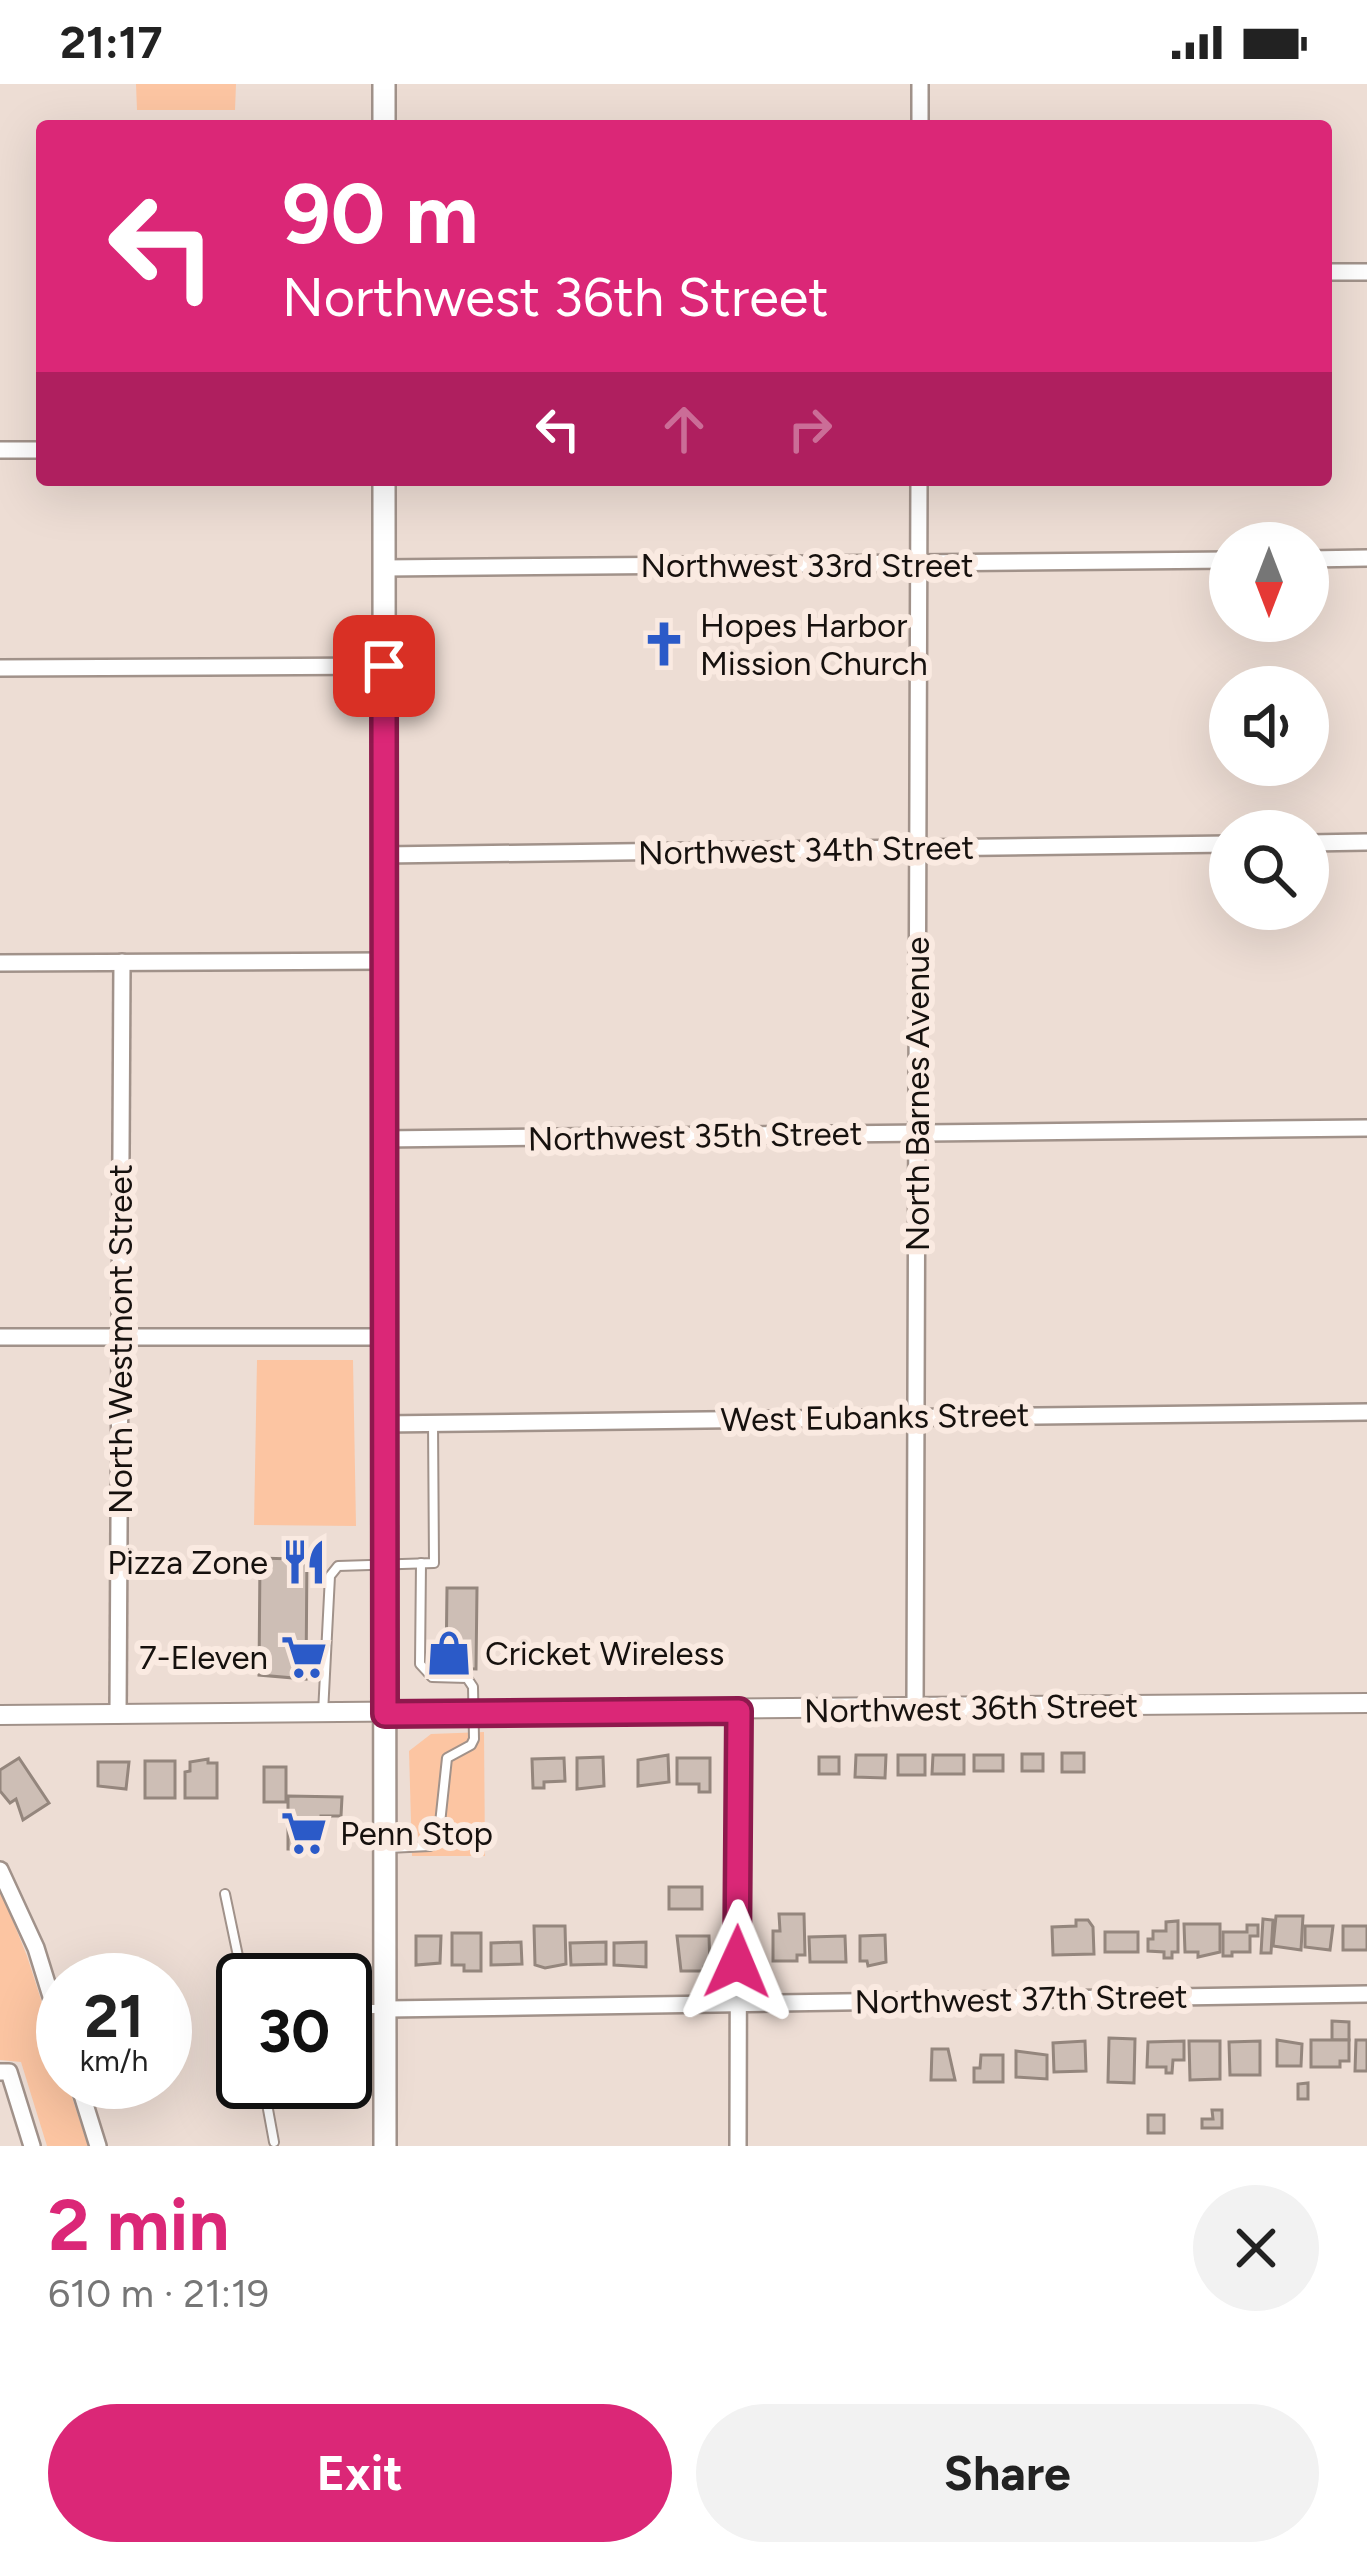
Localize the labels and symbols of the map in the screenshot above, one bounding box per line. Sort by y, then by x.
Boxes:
north arrow [1209,522,1329,642]
street label: Northwest 33rd Street [641,546,973,585]
place label: Hopes Harbor Mission Church [700,606,928,683]
pin [333,615,435,717]
church icon: Hopes Harbor Mission Church [639,619,689,669]
street label: Northwest 34th Street [638,828,974,872]
street label: North Barnes Avenue [898,937,937,1251]
street label: Northwest 35th Street [528,1114,862,1158]
street label: North Westmont Street [101,1164,140,1514]
street label: West Eubanks Street [720,1395,1030,1439]
restaurant icon: Pizza Zone [279,1537,329,1587]
place label: Pizza Zone [107,1543,268,1582]
shop icon: Cricket Wireless [424,1628,474,1678]
supermarket icon: 7-Eleven [279,1632,329,1682]
place label: Cricket Wireless [485,1634,724,1673]
place label: 7-Eleven [139,1638,268,1677]
street label: Northwest 36th Street [804,1686,1138,1730]
supermarket icon: Penn Stop [279,1808,329,1858]
place label: Penn Stop [340,1814,493,1853]
position arrow [674,1899,800,2025]
speed limit sign: 30 [216,1953,372,2109]
street label: Northwest 37th Street [854,1977,1188,2021]

